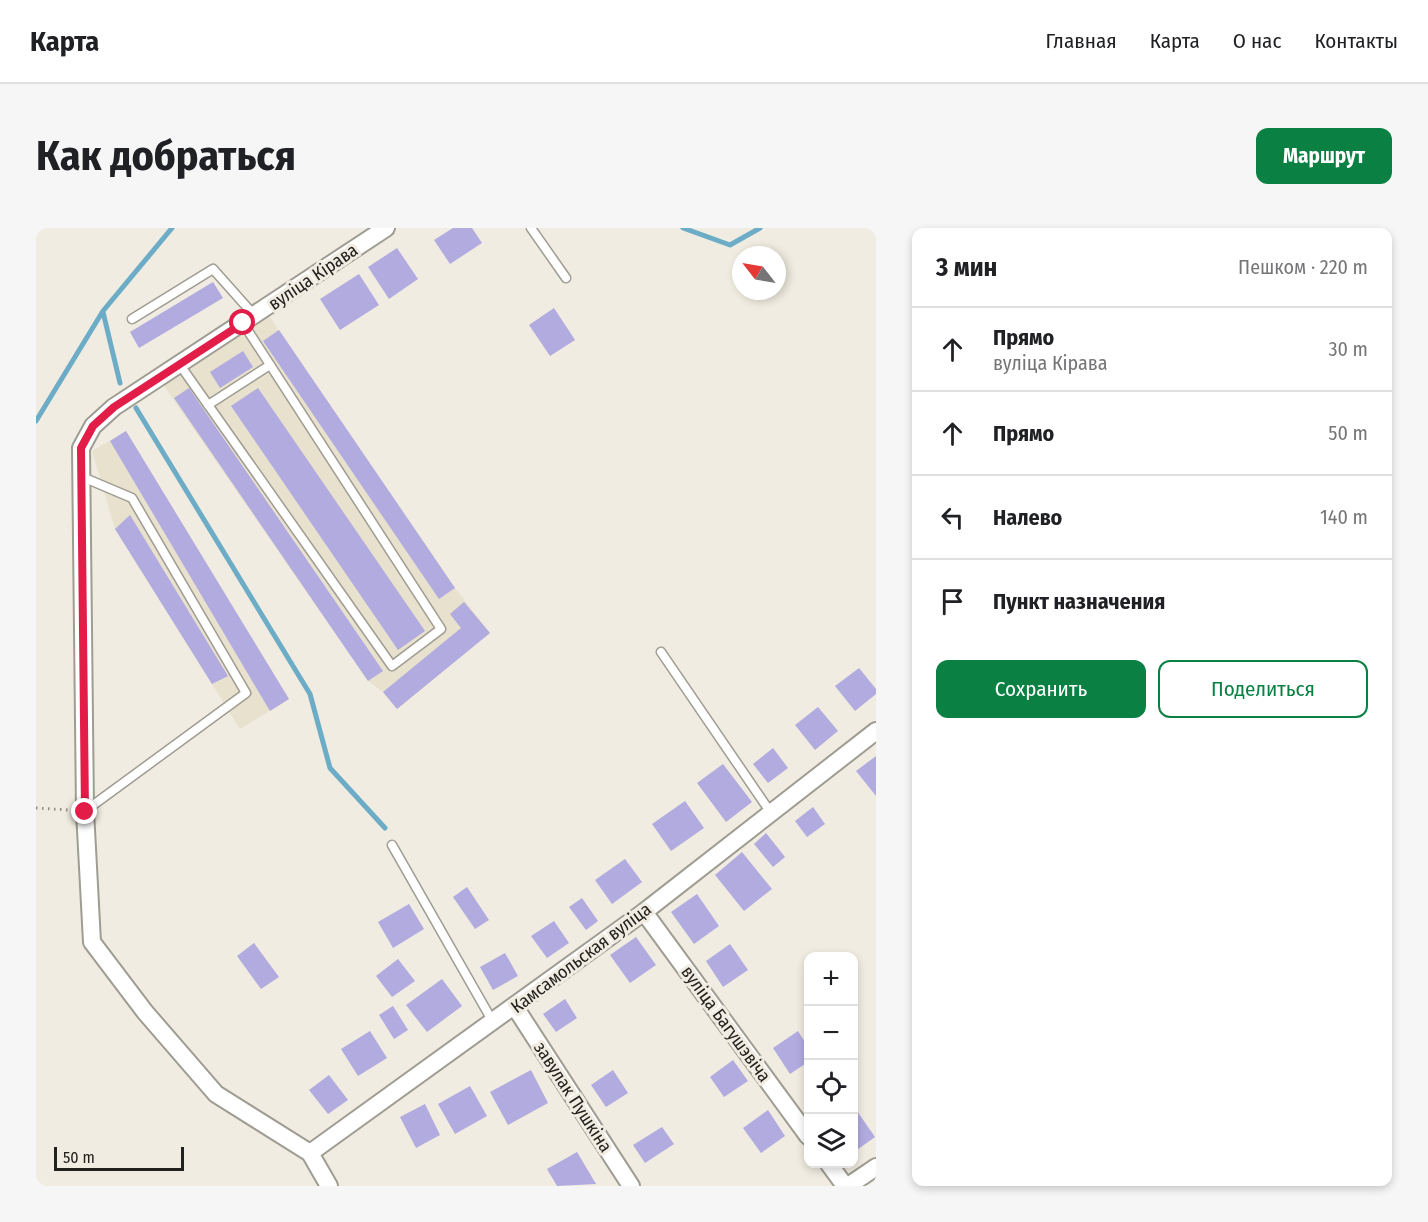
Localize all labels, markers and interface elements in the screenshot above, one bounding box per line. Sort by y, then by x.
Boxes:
text: Карта [30,25,99,58]
text: Главная [1046,28,1117,54]
text: Карта [1150,28,1200,54]
text: О нас [1233,28,1281,54]
text: Контакты [1314,28,1398,54]
button: Маршрут [1256,128,1392,184]
text: Как добраться [36,131,296,181]
street label: вуліца Кірава [264,239,362,315]
north arrow [732,246,786,300]
text: 3 мин [936,252,997,283]
text: Пешком · 220 m [1238,255,1368,279]
route start [229,309,255,335]
text: Прямо [993,324,1054,351]
icon: ahead [936,333,969,366]
text: 30 m [1328,337,1368,361]
text: вуліца Кірава [993,351,1108,375]
icon: ahead [936,417,969,450]
text: Прямо [993,420,1054,447]
text: 50 m [1328,421,1368,445]
icon: left [936,501,969,534]
text: Налево [993,504,1062,531]
text: 140 m [1320,505,1368,529]
icon: arrive [936,585,969,618]
text: Пункт назначения [993,588,1165,615]
button: Сохранить [936,660,1146,718]
button: Поделиться [1158,660,1368,718]
route end [71,798,97,824]
street label: Камсамольская вуліца [506,898,656,1018]
map controls [804,952,858,1168]
button: + [804,952,858,1006]
street label: вуліца Багушэвіча [676,962,776,1087]
button: − [804,1006,858,1060]
street label: завулак Пушкіна [529,1038,617,1156]
button: locate [804,1060,858,1114]
button: layers [804,1114,858,1168]
scale bar [54,1144,184,1172]
text: 50 m [63,1148,95,1167]

